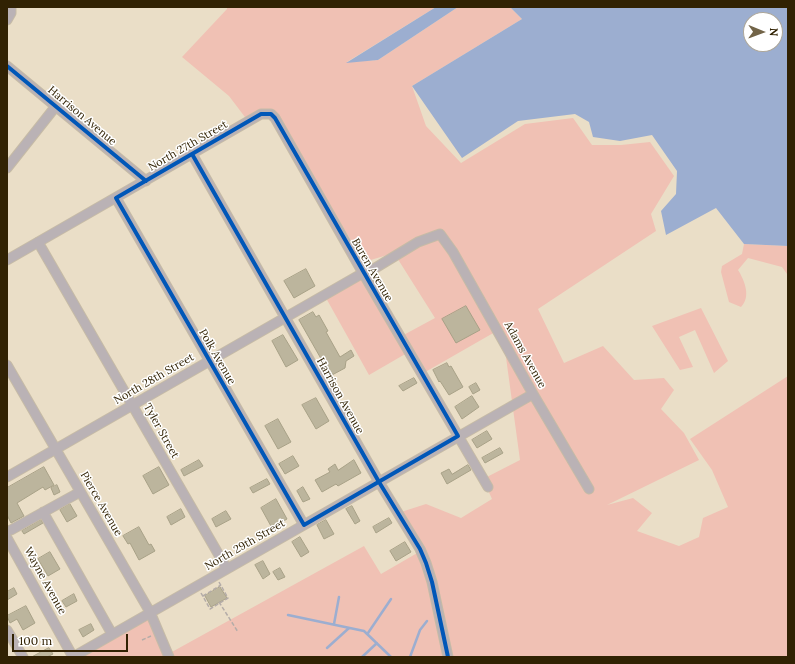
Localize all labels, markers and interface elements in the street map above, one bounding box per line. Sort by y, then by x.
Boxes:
north arrow [743,12,783,52]
text: N [767,28,781,37]
street label: Harrison Avenue [45,84,119,148]
street label: North 27th Street [146,118,230,174]
street label: Buren Avenue [349,236,395,304]
street label: Adams Avenue [501,319,549,391]
street label: Polk Avenue [196,327,238,387]
street label: North 28th Street [112,351,196,407]
street label: Harrison Avenue [314,356,366,436]
street label: Tyler Street [141,401,181,461]
street label: Pierce Avenue [77,469,125,539]
street label: North 29th Street [203,517,287,573]
street label: Wayne Avenue [21,545,69,617]
scale bar [14,626,130,652]
text: 100 m [19,633,52,648]

